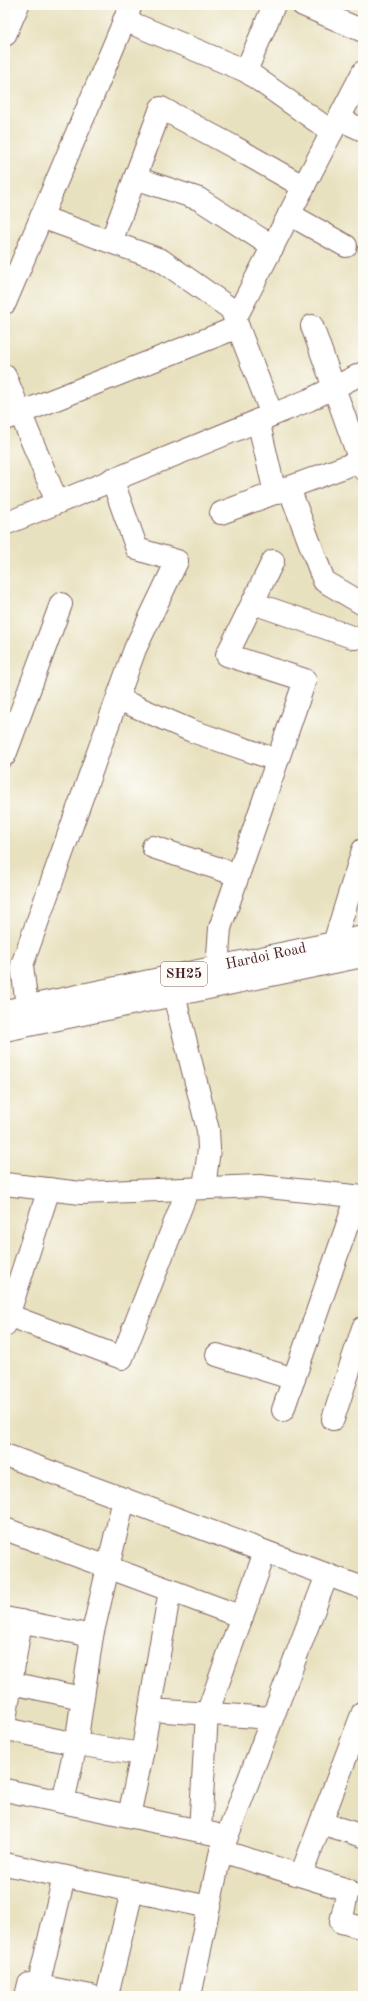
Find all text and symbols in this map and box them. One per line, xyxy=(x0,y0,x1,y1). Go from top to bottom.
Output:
street label: Hardoi Road xyxy=(224,941,308,973)
road number: SH25 xyxy=(161,962,207,986)

